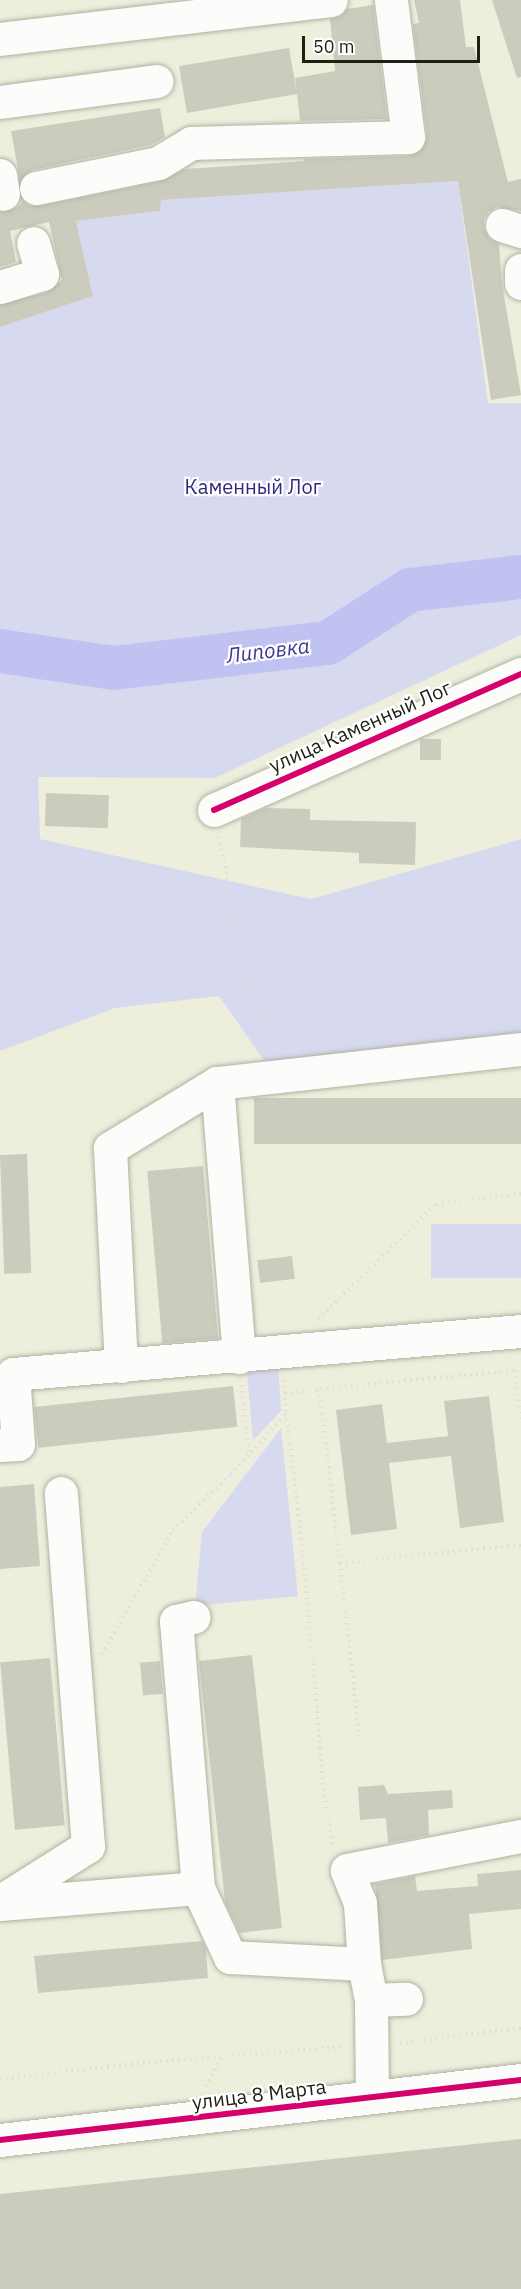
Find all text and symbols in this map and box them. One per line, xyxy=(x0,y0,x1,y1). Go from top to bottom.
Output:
scale bar xyxy=(305,24,484,62)
text: 50 m xyxy=(313,35,355,58)
park label: Каменный Лог xyxy=(185,474,321,498)
water label: Липовка xyxy=(225,632,311,668)
street label: улица Каменный Лог xyxy=(265,675,455,777)
street label: улица 8 Марта xyxy=(191,2074,327,2114)

